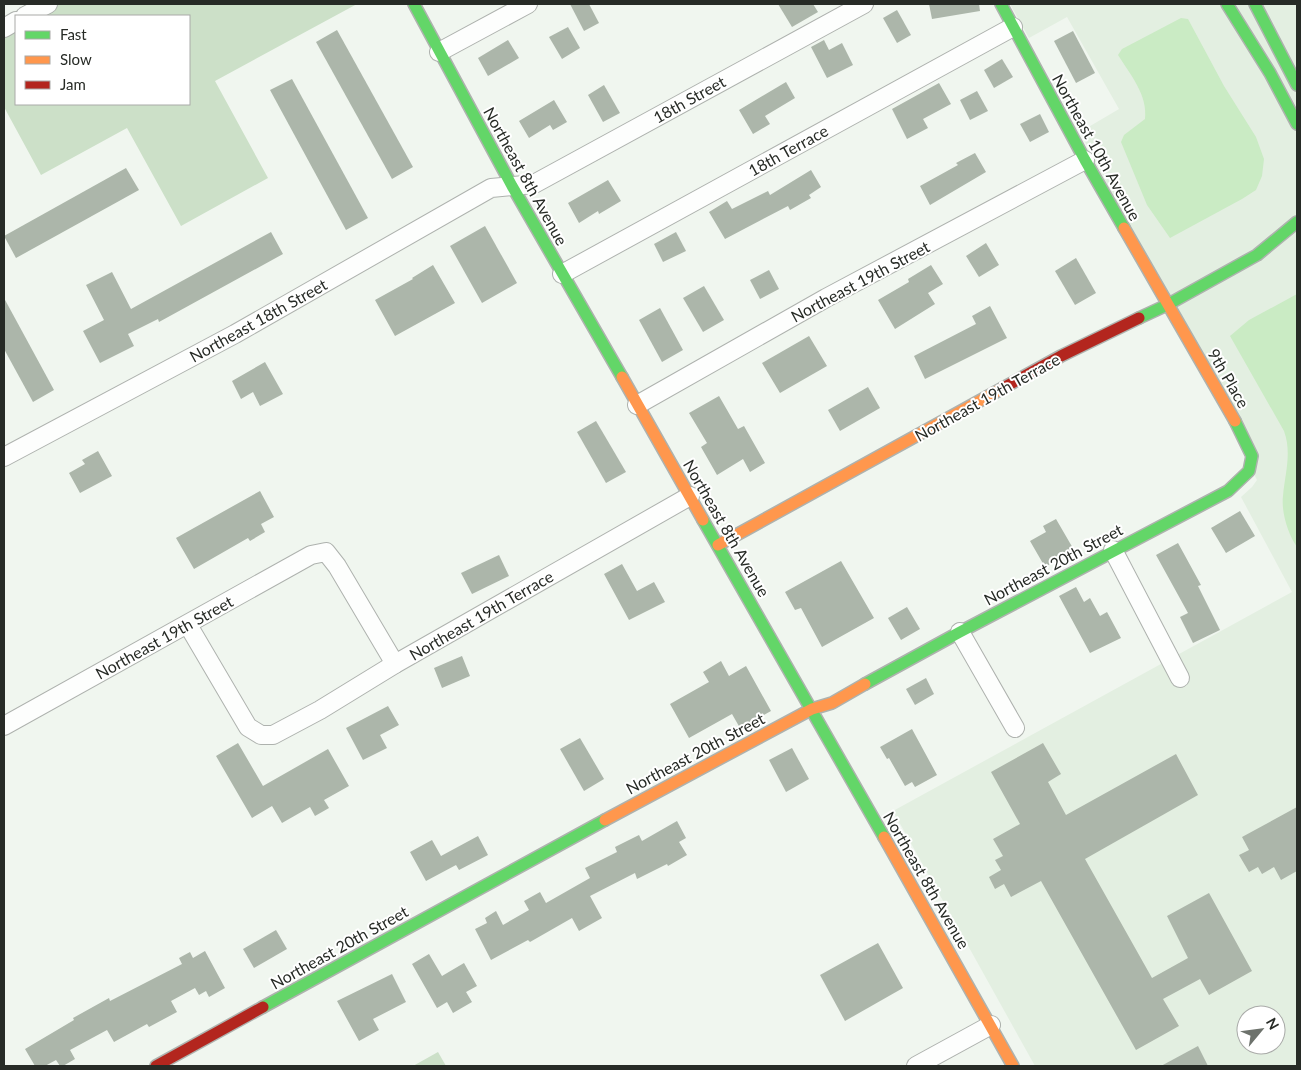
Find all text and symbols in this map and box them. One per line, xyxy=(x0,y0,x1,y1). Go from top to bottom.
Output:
legend xyxy=(15,15,190,105)
text: Fast xyxy=(60,25,87,43)
text: Slow xyxy=(60,50,92,68)
street label: Northeast 10th Avenue xyxy=(1049,70,1145,224)
street label: 18th Street xyxy=(650,71,729,127)
text: Jam xyxy=(60,75,86,93)
street label: Northeast 8th Avenue xyxy=(480,104,572,248)
street label: 18th Terrace xyxy=(745,120,831,180)
street label: Northeast 19th Street xyxy=(787,236,933,326)
street label: Northeast 18th Street xyxy=(186,274,330,366)
street label: 9th Place xyxy=(1204,345,1254,411)
street label: Northeast 19th Terrace xyxy=(911,349,1063,445)
street label: Northeast 8th Avenue xyxy=(680,456,774,600)
street label: Northeast 20th Street xyxy=(980,519,1126,609)
street label: Northeast 19th Terrace xyxy=(406,566,556,664)
street label: Northeast 19th Street xyxy=(92,591,236,683)
street label: Northeast 20th Street xyxy=(622,708,768,798)
street label: Northeast 8th Avenue xyxy=(880,808,974,952)
street label: Northeast 20th Street xyxy=(267,901,411,993)
north arrow xyxy=(1236,1005,1286,1055)
text: N xyxy=(1263,1015,1283,1032)

